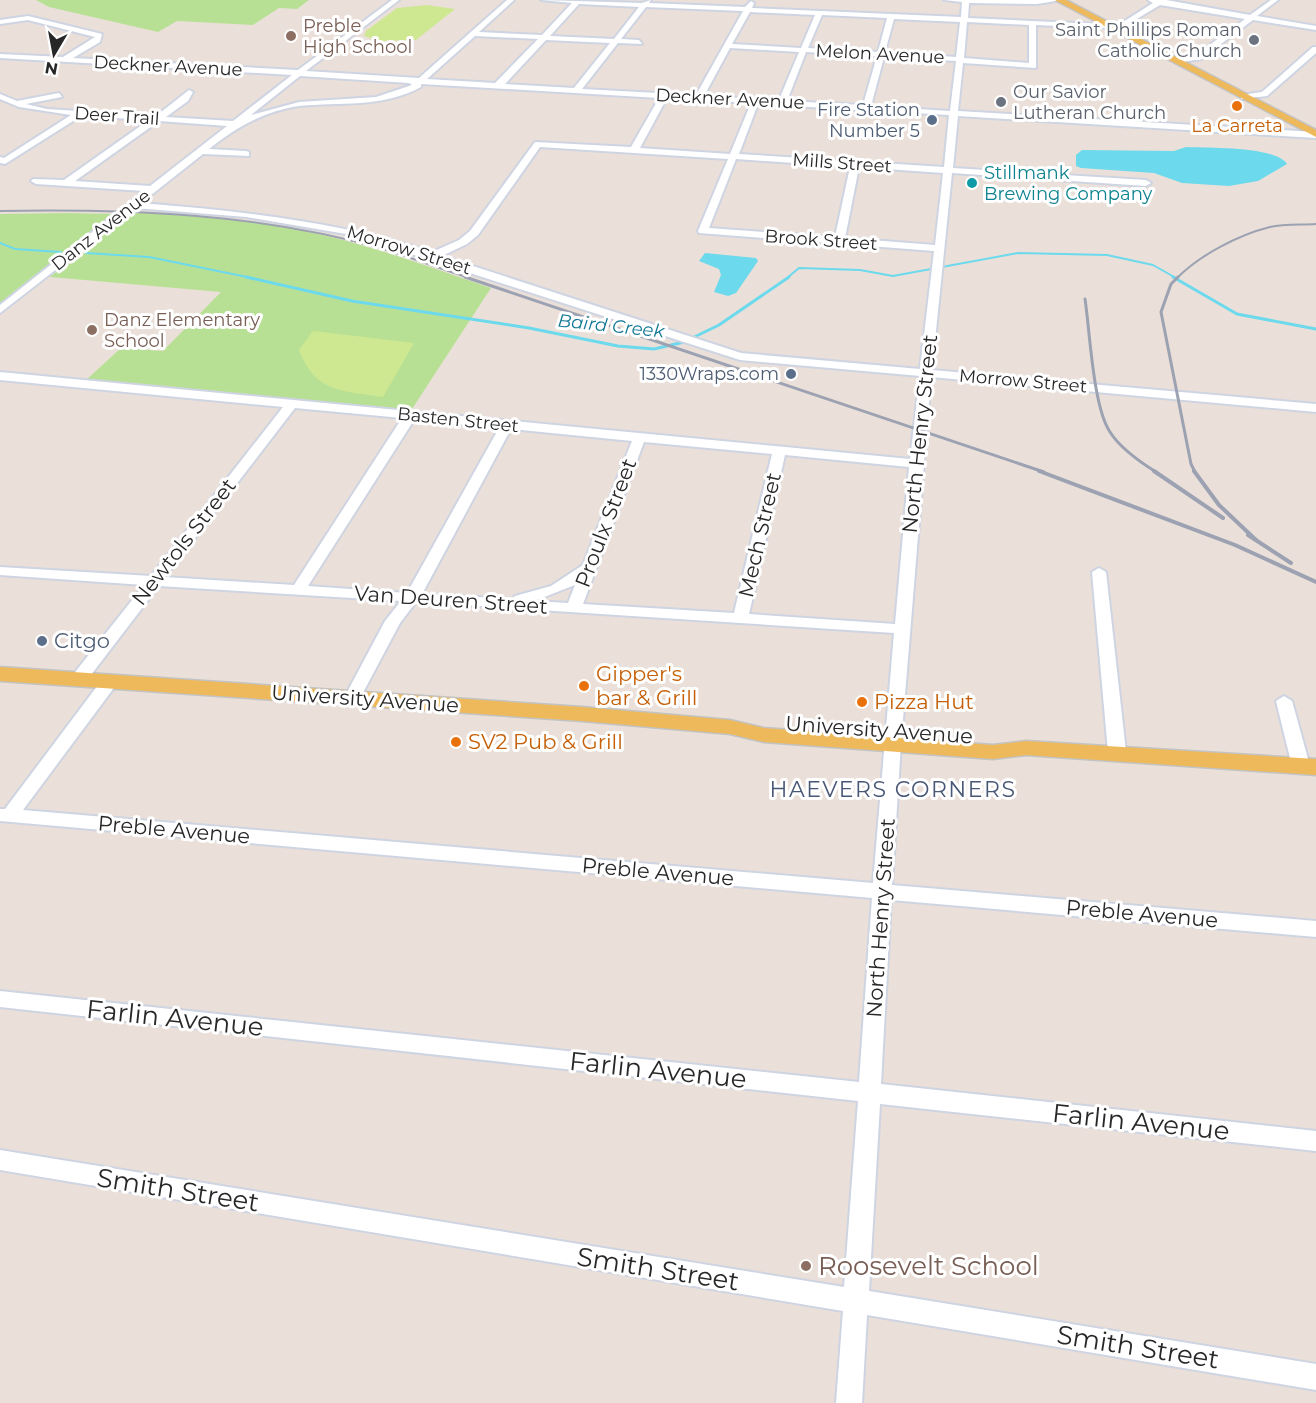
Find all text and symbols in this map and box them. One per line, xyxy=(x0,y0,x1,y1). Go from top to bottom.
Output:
place label: Preble High School xyxy=(303,15,412,58)
place label: Saint Phillips Roman Catholic Church xyxy=(1055,19,1242,62)
north arrow xyxy=(24,24,84,84)
marker: Preble High School xyxy=(284,29,298,43)
marker: Saint Phillips Roman Catholic Church xyxy=(1247,33,1261,47)
street label: Melon Avenue xyxy=(815,40,945,68)
street label: Deckner Avenue xyxy=(93,51,243,81)
text: N xyxy=(43,58,60,79)
place label: Our Savior Lutheran Church xyxy=(1013,81,1166,124)
street label: Deckner Avenue xyxy=(655,84,805,114)
marker: Our Savior Lutheran Church xyxy=(994,95,1008,109)
place label: Fire Station Number 5 xyxy=(817,99,920,142)
marker: La Carreta xyxy=(1230,99,1244,113)
street label: Deer Trail xyxy=(74,102,160,130)
marker: Fire Station Number 5 xyxy=(925,113,939,127)
place label: La Carreta xyxy=(1191,115,1283,137)
street label: Mills Street xyxy=(792,149,892,177)
place label: Stillmank Brewing Company xyxy=(984,162,1152,205)
marker: Stillmank Brewing Company xyxy=(965,176,979,190)
street label: Danz Avenue xyxy=(47,184,155,275)
street label: Morrow Street xyxy=(344,221,474,279)
street label: Brook Street xyxy=(764,225,878,255)
place label: Danz Elementary School xyxy=(104,309,260,352)
water label: Baird Creek xyxy=(557,309,667,343)
marker: Danz Elementary School xyxy=(85,323,99,337)
street label: North Henry Street xyxy=(897,333,942,535)
place label: 1330Wraps.com xyxy=(639,363,779,385)
street label: Morrow Street xyxy=(958,364,1088,398)
marker: 1330Wraps.com xyxy=(784,367,798,381)
street label: Basten Street xyxy=(396,403,520,437)
street label: Proulx Street xyxy=(570,455,642,591)
street label: Mech Street xyxy=(733,470,786,600)
street label: Newtols Street xyxy=(126,473,241,610)
street label: Van Deuren Street xyxy=(354,580,549,619)
place label: Citgo xyxy=(54,628,110,653)
marker: Citgo xyxy=(35,634,49,648)
place label: Gipper's bar & Grill xyxy=(596,661,697,710)
street label: University Avenue xyxy=(270,679,460,718)
marker: Gipper's bar & Grill xyxy=(577,679,591,693)
place label: Pizza Hut xyxy=(874,689,974,714)
marker: Pizza Hut xyxy=(855,695,869,709)
street label: University Avenue xyxy=(784,710,974,749)
place label: SV2 Pub & Grill xyxy=(468,729,623,754)
marker: SV2 Pub & Grill xyxy=(449,735,463,749)
district label: HAEVERS CORNERS xyxy=(770,776,1016,803)
street label: Preble Avenue xyxy=(97,810,251,849)
street label: North Henry Street xyxy=(861,817,900,1018)
street label: Preble Avenue xyxy=(581,852,735,891)
street label: Preble Avenue xyxy=(1065,894,1219,933)
street label: Farlin Avenue xyxy=(85,993,265,1043)
street label: Farlin Avenue xyxy=(568,1045,748,1095)
street label: Farlin Avenue xyxy=(1051,1097,1231,1147)
street label: Smith Street xyxy=(95,1161,261,1219)
street label: Smith Street xyxy=(575,1240,741,1298)
place label: Roosevelt School xyxy=(818,1250,1039,1282)
marker: Roosevelt School xyxy=(799,1259,813,1273)
street label: Smith Street xyxy=(1055,1318,1221,1376)

